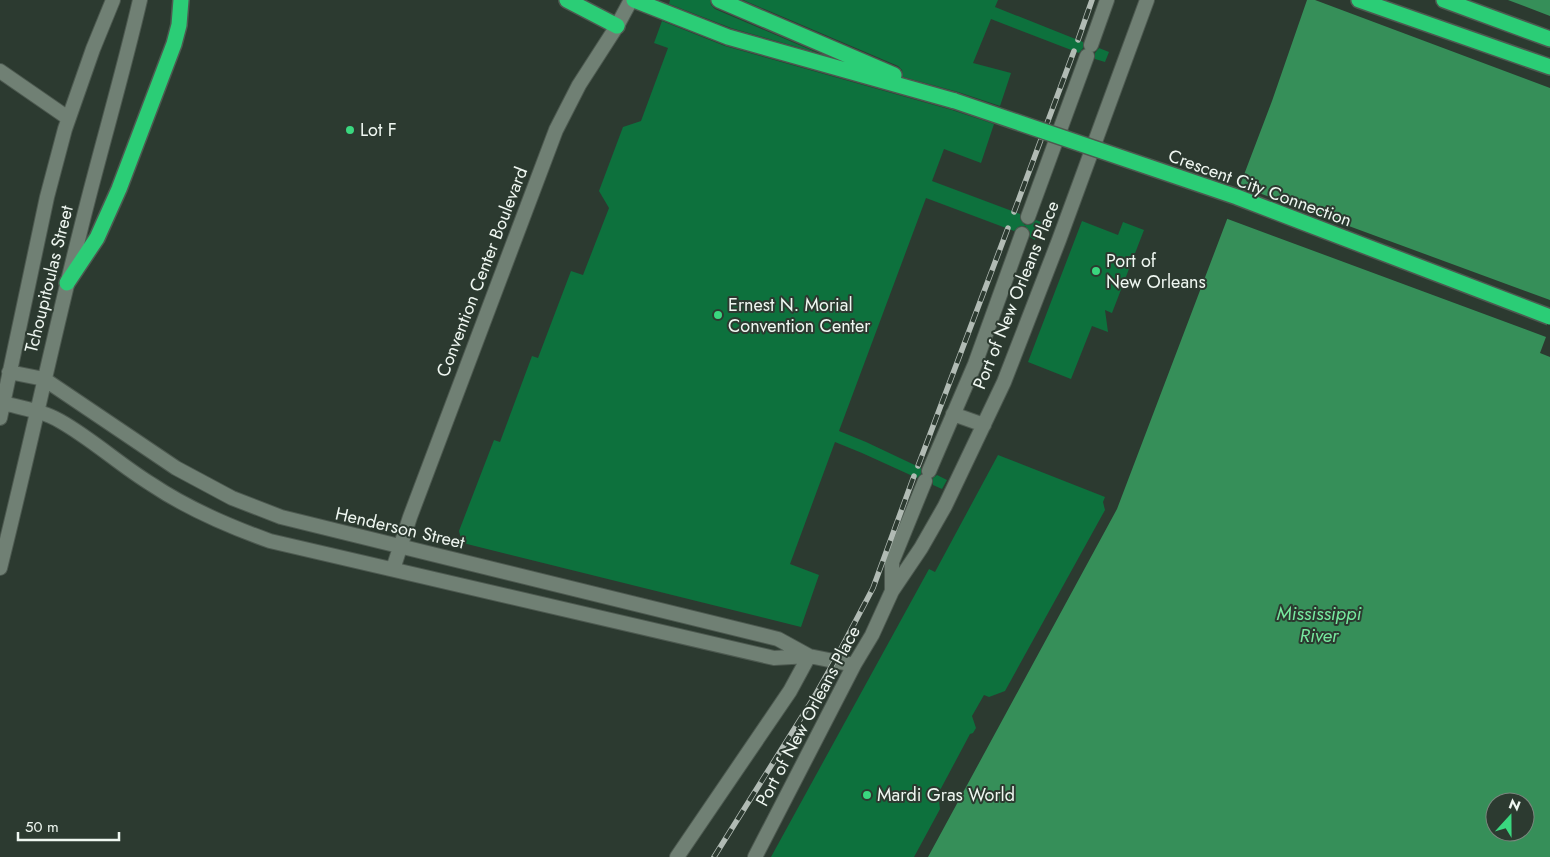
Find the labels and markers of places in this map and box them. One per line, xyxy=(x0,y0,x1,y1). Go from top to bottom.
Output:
place label: Lot F xyxy=(360,117,397,143)
marker: Lot F xyxy=(344,124,356,136)
place label: Port of New Orleans xyxy=(1106,248,1206,295)
marker: Port of New Orleans xyxy=(1090,265,1102,277)
place label: Ernest N. Morial Convention Center xyxy=(728,292,871,339)
marker: Ernest N. Morial Convention Center xyxy=(712,309,724,321)
place label: Mardi Gras World xyxy=(877,782,1015,808)
marker: Mardi Gras World xyxy=(861,789,873,801)

